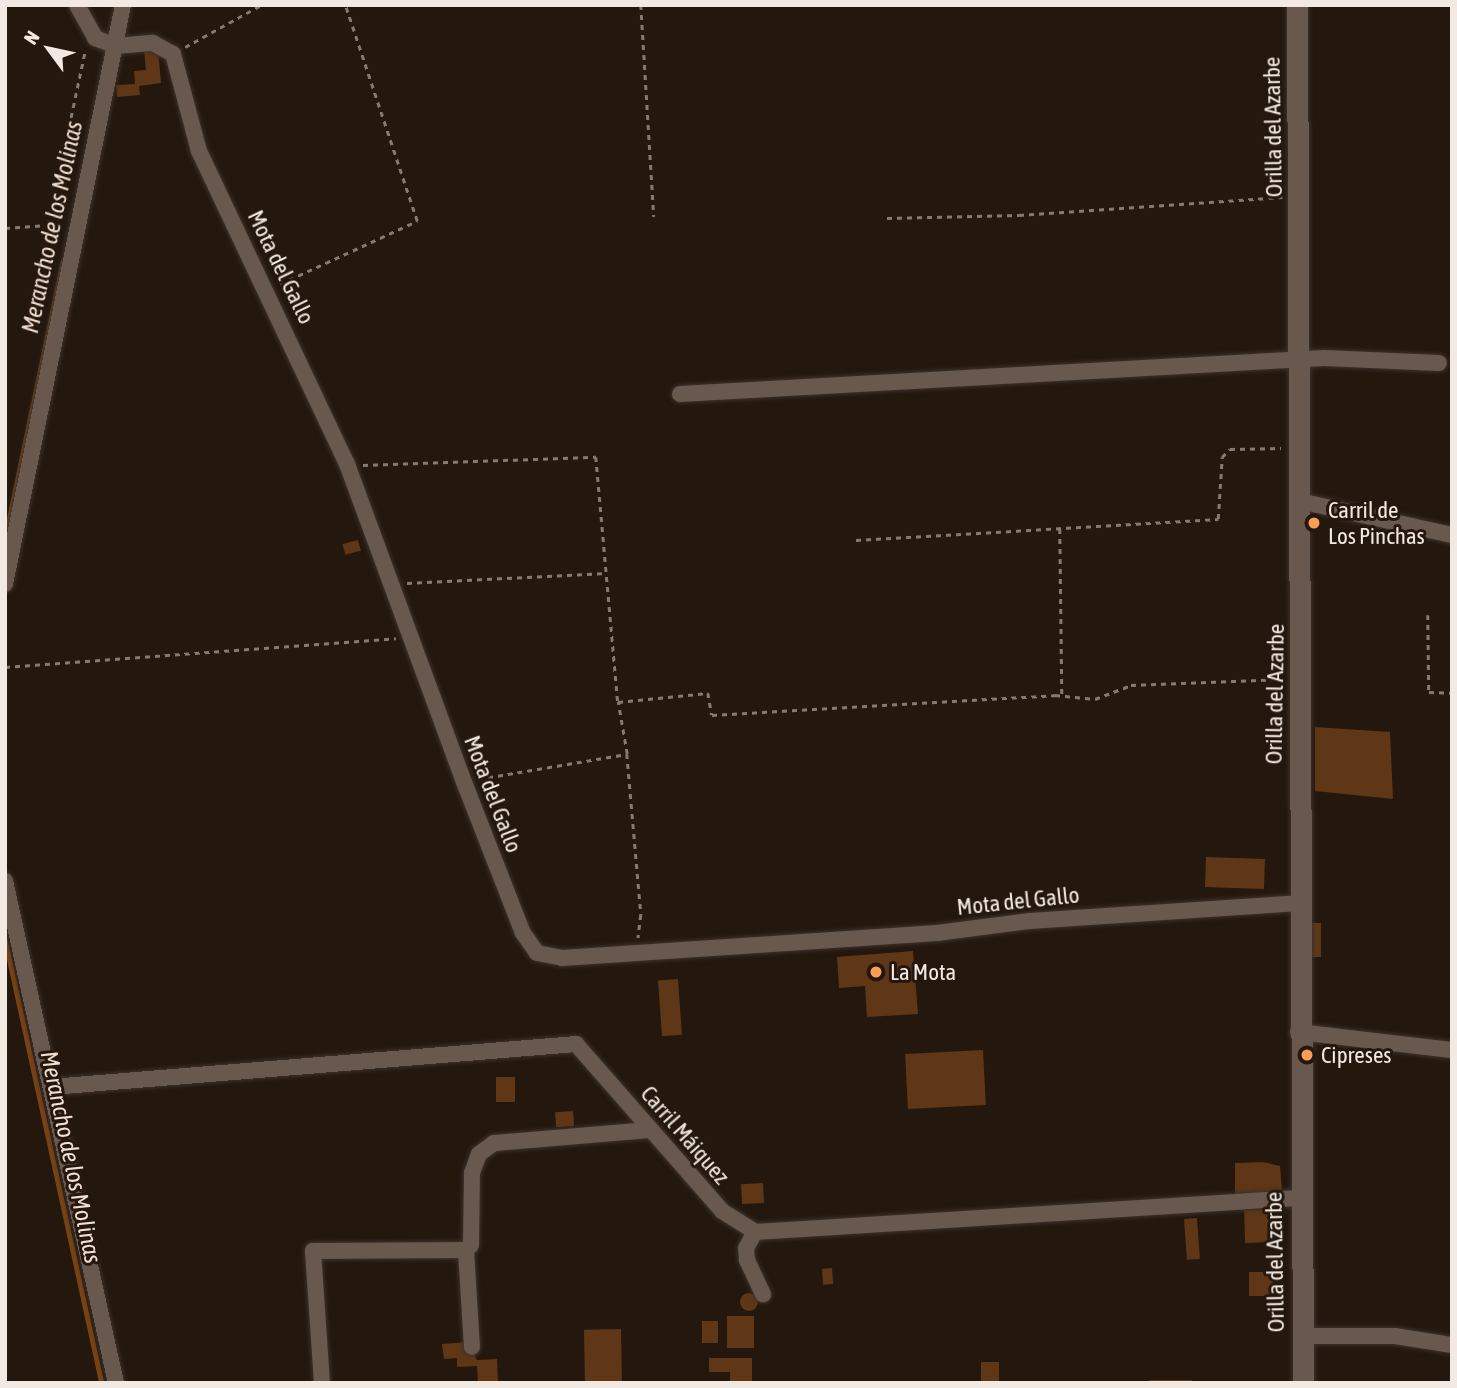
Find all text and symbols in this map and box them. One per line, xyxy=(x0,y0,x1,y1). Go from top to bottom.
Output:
north arrow xyxy=(14,14,84,84)
text: N xyxy=(19,27,44,48)
street label: Orilla del Azarbe xyxy=(1258,57,1288,197)
water label: Merancho de los Molinas xyxy=(15,118,89,336)
street label: Mota del Gallo xyxy=(242,206,320,328)
place label: Carril de Los Pinchas xyxy=(1328,496,1425,550)
marker: Carril de Los Pinchas xyxy=(1306,515,1322,531)
street label: Orilla del Azarbe xyxy=(1260,624,1290,764)
street label: Mota del Gallo xyxy=(458,732,528,856)
street label: Mota del Gallo xyxy=(955,881,1081,921)
place label: La Mota xyxy=(890,958,956,986)
marker: La Mota xyxy=(868,964,884,980)
place label: Cipreses xyxy=(1321,1041,1391,1069)
marker: Cipreses xyxy=(1299,1047,1315,1063)
water label: Merancho de los Molinas xyxy=(34,1048,108,1266)
street label: Carril Máiquez xyxy=(635,1080,735,1190)
street label: Orilla del Azarbe xyxy=(1260,1192,1290,1332)

